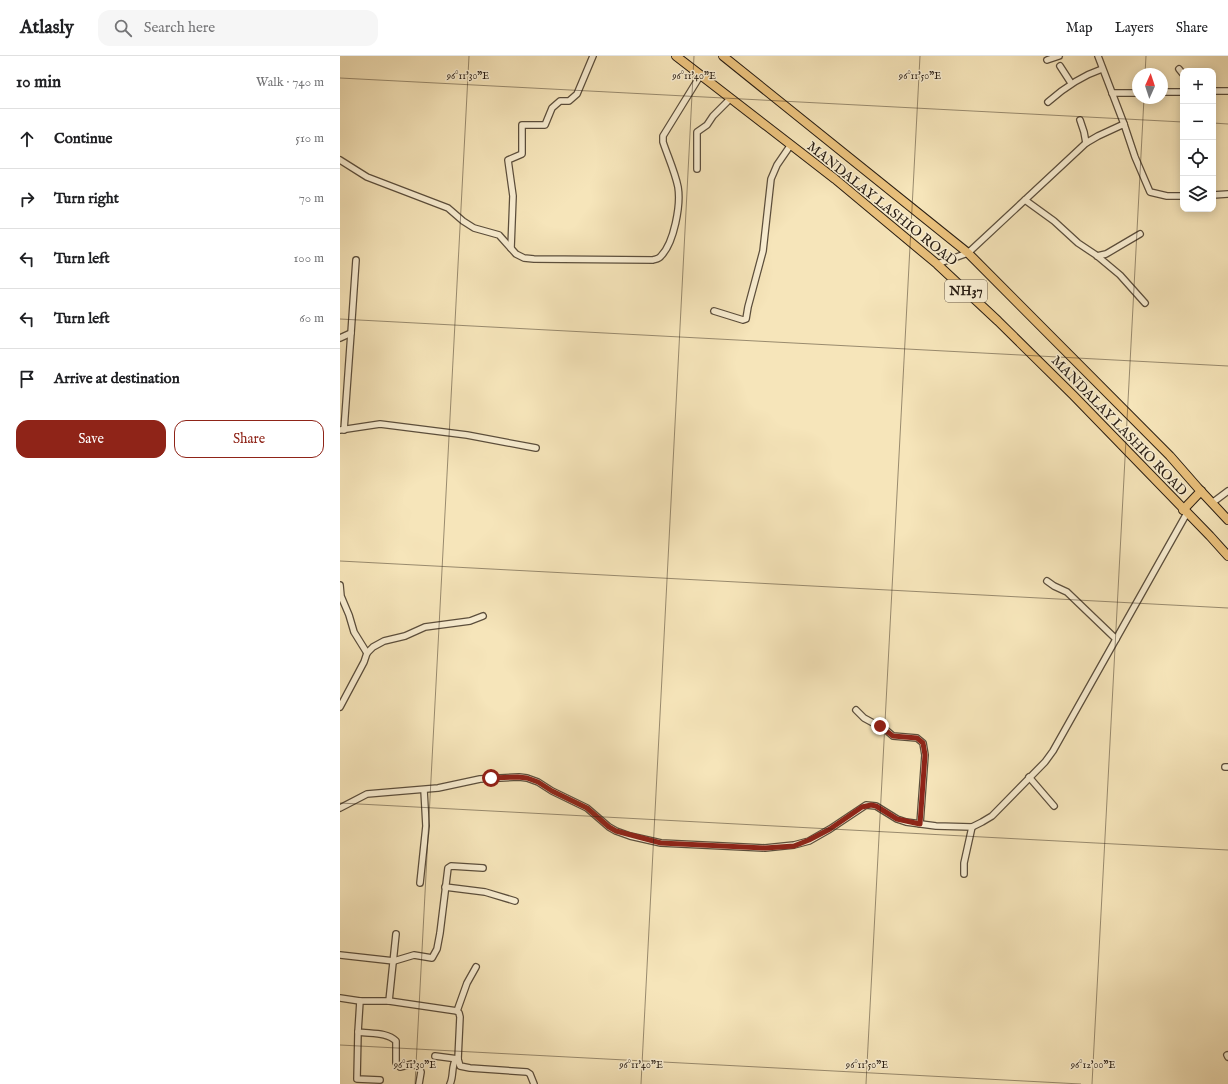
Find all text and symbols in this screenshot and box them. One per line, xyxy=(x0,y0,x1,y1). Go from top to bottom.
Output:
search box xyxy=(98,10,378,46)
text: Atlasly xyxy=(20,16,74,40)
icon: search xyxy=(112,17,134,39)
text: Search here xyxy=(144,18,215,37)
text: Map xyxy=(1066,19,1093,37)
text: Layers xyxy=(1115,19,1154,37)
text: Share xyxy=(1176,19,1208,37)
north arrow xyxy=(1132,68,1168,104)
map controls xyxy=(1180,68,1216,212)
button: + xyxy=(1180,68,1216,104)
text: 96°11'30"E xyxy=(446,70,489,83)
text: 96°11'40"E xyxy=(671,70,716,83)
text: 96°11'50"E xyxy=(898,70,941,83)
text: 10 min xyxy=(16,72,61,93)
text: Walk · 740 m xyxy=(256,74,324,91)
button: − xyxy=(1180,104,1216,140)
icon: ahead xyxy=(16,128,38,150)
text: Continue xyxy=(54,129,112,148)
text: 510 m xyxy=(295,130,324,147)
street label: MANDALAY LASHIO ROAD xyxy=(803,138,961,270)
button: locate xyxy=(1180,140,1216,176)
button: layers xyxy=(1180,176,1216,212)
icon: right xyxy=(16,188,38,210)
text: Turn right xyxy=(54,189,119,208)
text: 70 m xyxy=(299,190,324,207)
icon: left xyxy=(16,248,38,270)
text: Turn left xyxy=(54,249,110,268)
text: 100 m xyxy=(294,250,324,267)
road number: NH37 xyxy=(945,280,987,302)
icon: left xyxy=(16,308,38,330)
text: Turn left xyxy=(54,309,110,328)
text: 60 m xyxy=(299,310,324,327)
street label: MANDALAY LASHIO ROAD xyxy=(1047,352,1191,500)
icon: arrive xyxy=(16,368,38,390)
text: Arrive at destination xyxy=(54,369,180,388)
button: Save xyxy=(16,420,166,458)
button: Share xyxy=(174,420,324,458)
route end xyxy=(871,717,889,735)
route start xyxy=(482,769,500,787)
text: 96°11'30"E xyxy=(393,1059,436,1072)
text: 96°11'40"E xyxy=(618,1059,663,1072)
text: 96°11'50"E xyxy=(845,1059,888,1072)
text: 96°12'00"E xyxy=(1070,1059,1115,1072)

